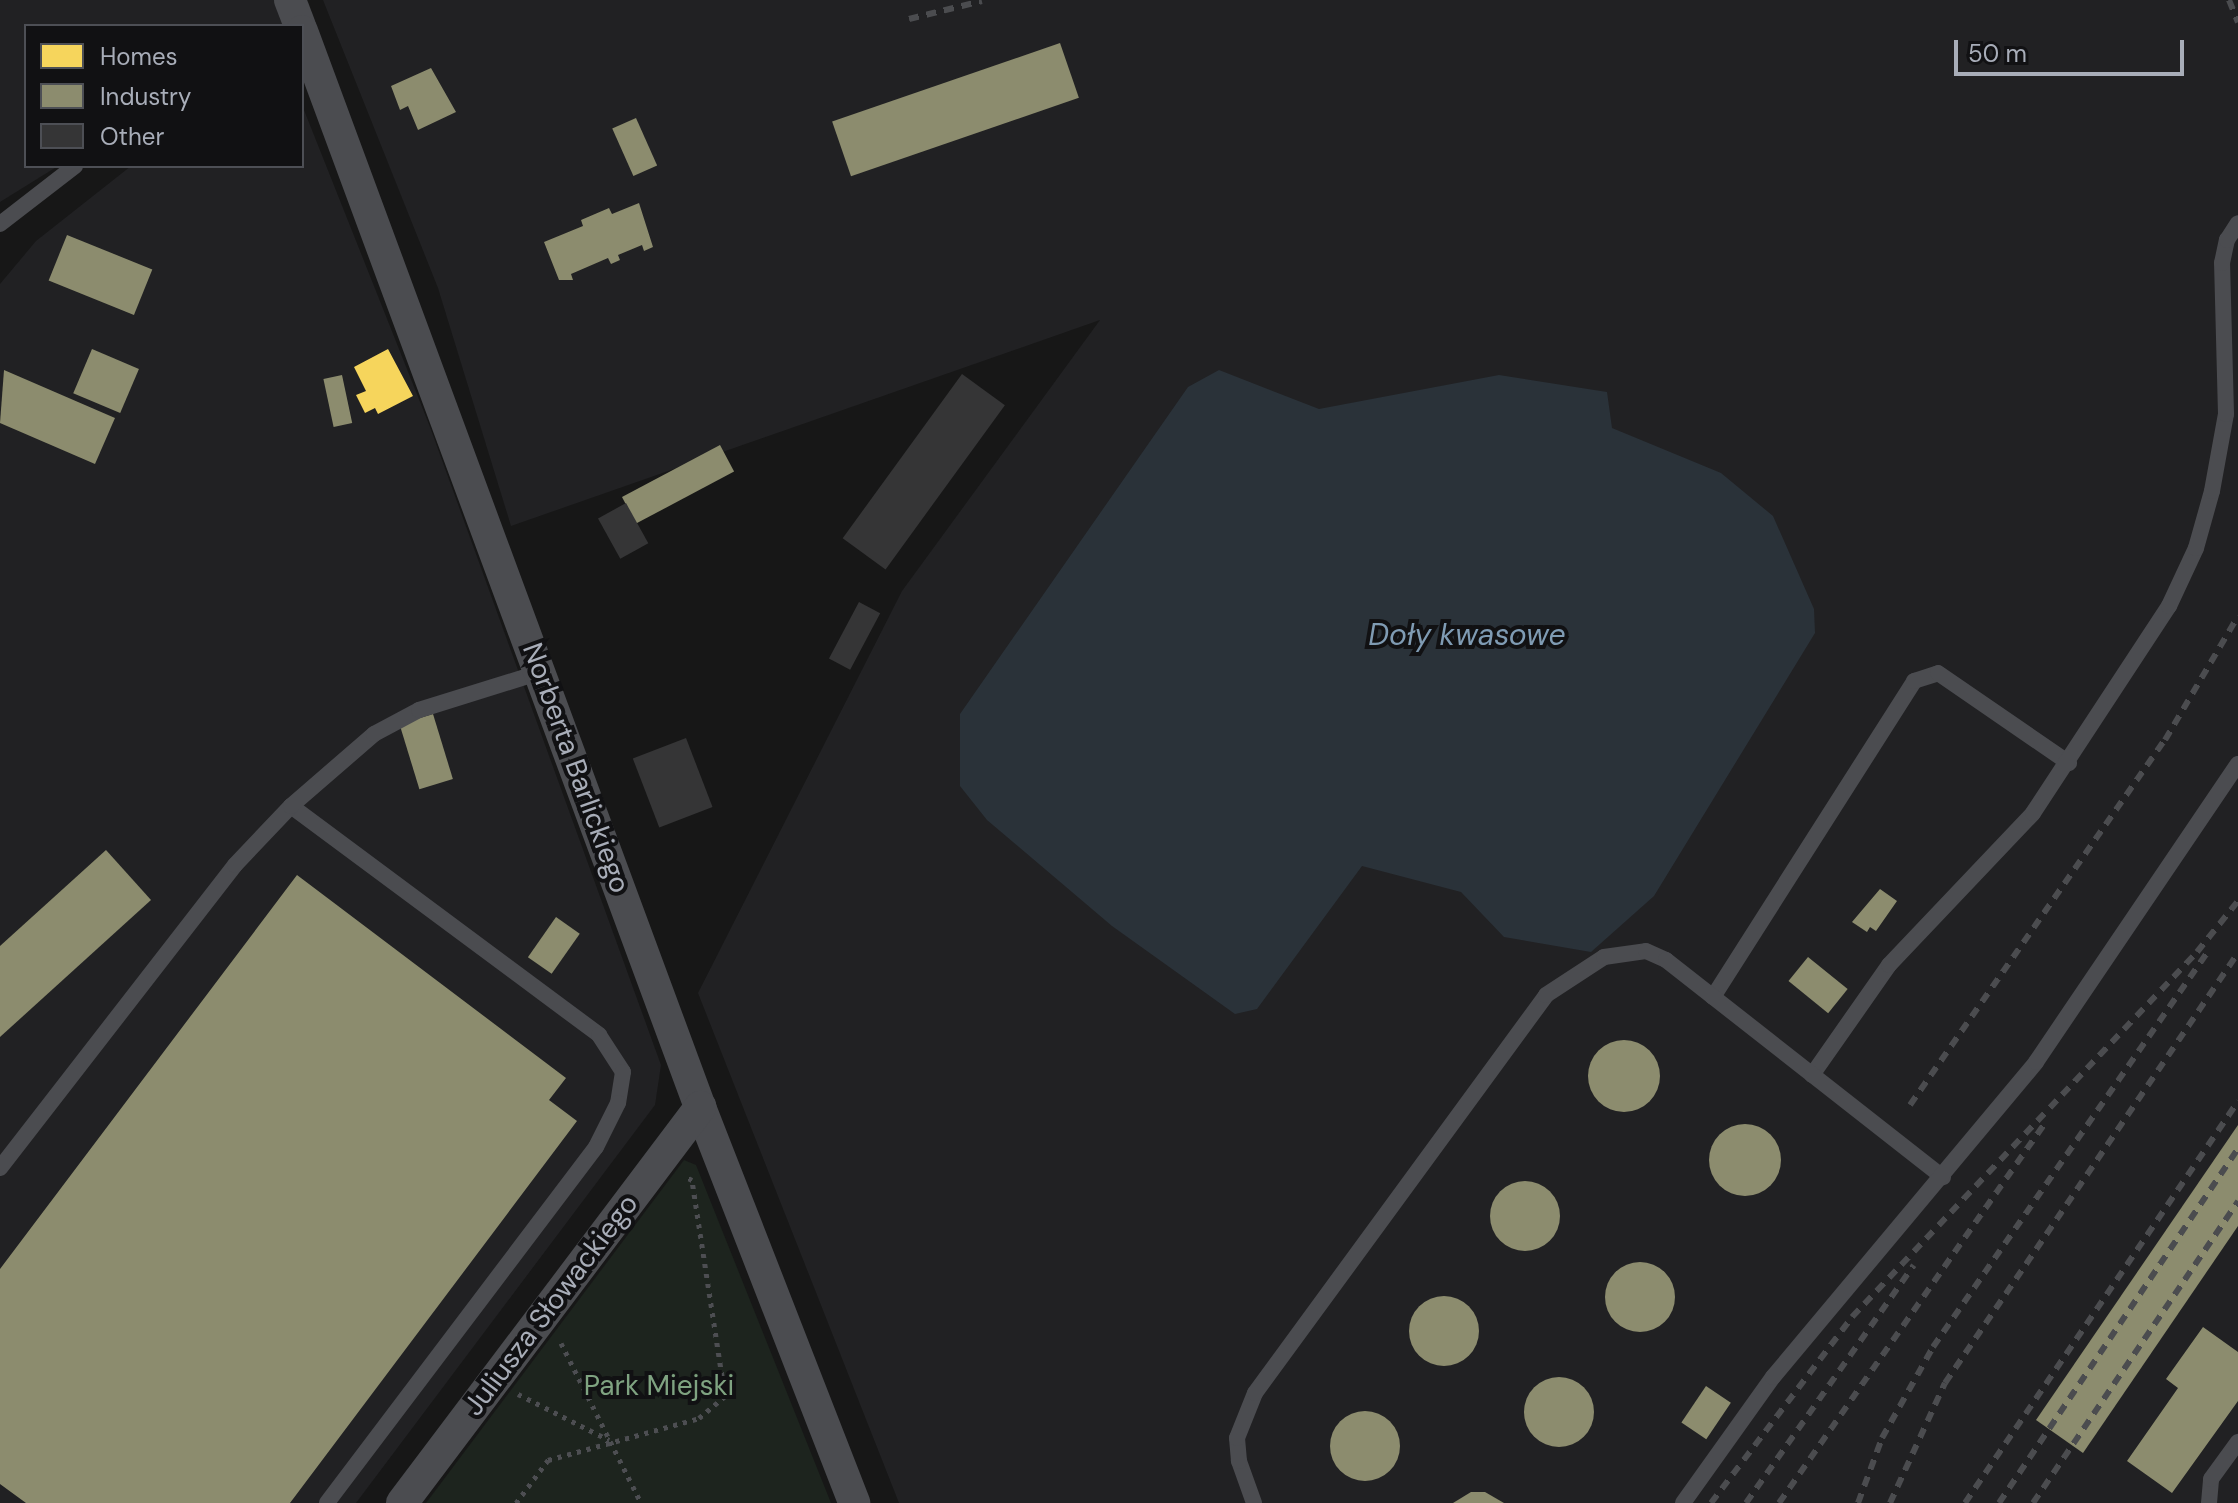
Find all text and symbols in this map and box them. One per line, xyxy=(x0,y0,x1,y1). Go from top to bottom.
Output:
legend xyxy=(24,24,304,168)
scale bar xyxy=(1958,24,2188,74)
text: 50 m xyxy=(1968,38,2027,69)
text: Homes xyxy=(100,41,178,72)
text: Industry xyxy=(100,81,191,112)
text: Other xyxy=(100,121,164,152)
water label: Doły kwasowe xyxy=(1368,617,1566,653)
street label: Norberta Barlickiego xyxy=(515,638,637,898)
street label: Juliusza Słowackiego xyxy=(457,1188,645,1422)
park label: Park Miejski xyxy=(584,1369,734,1403)

